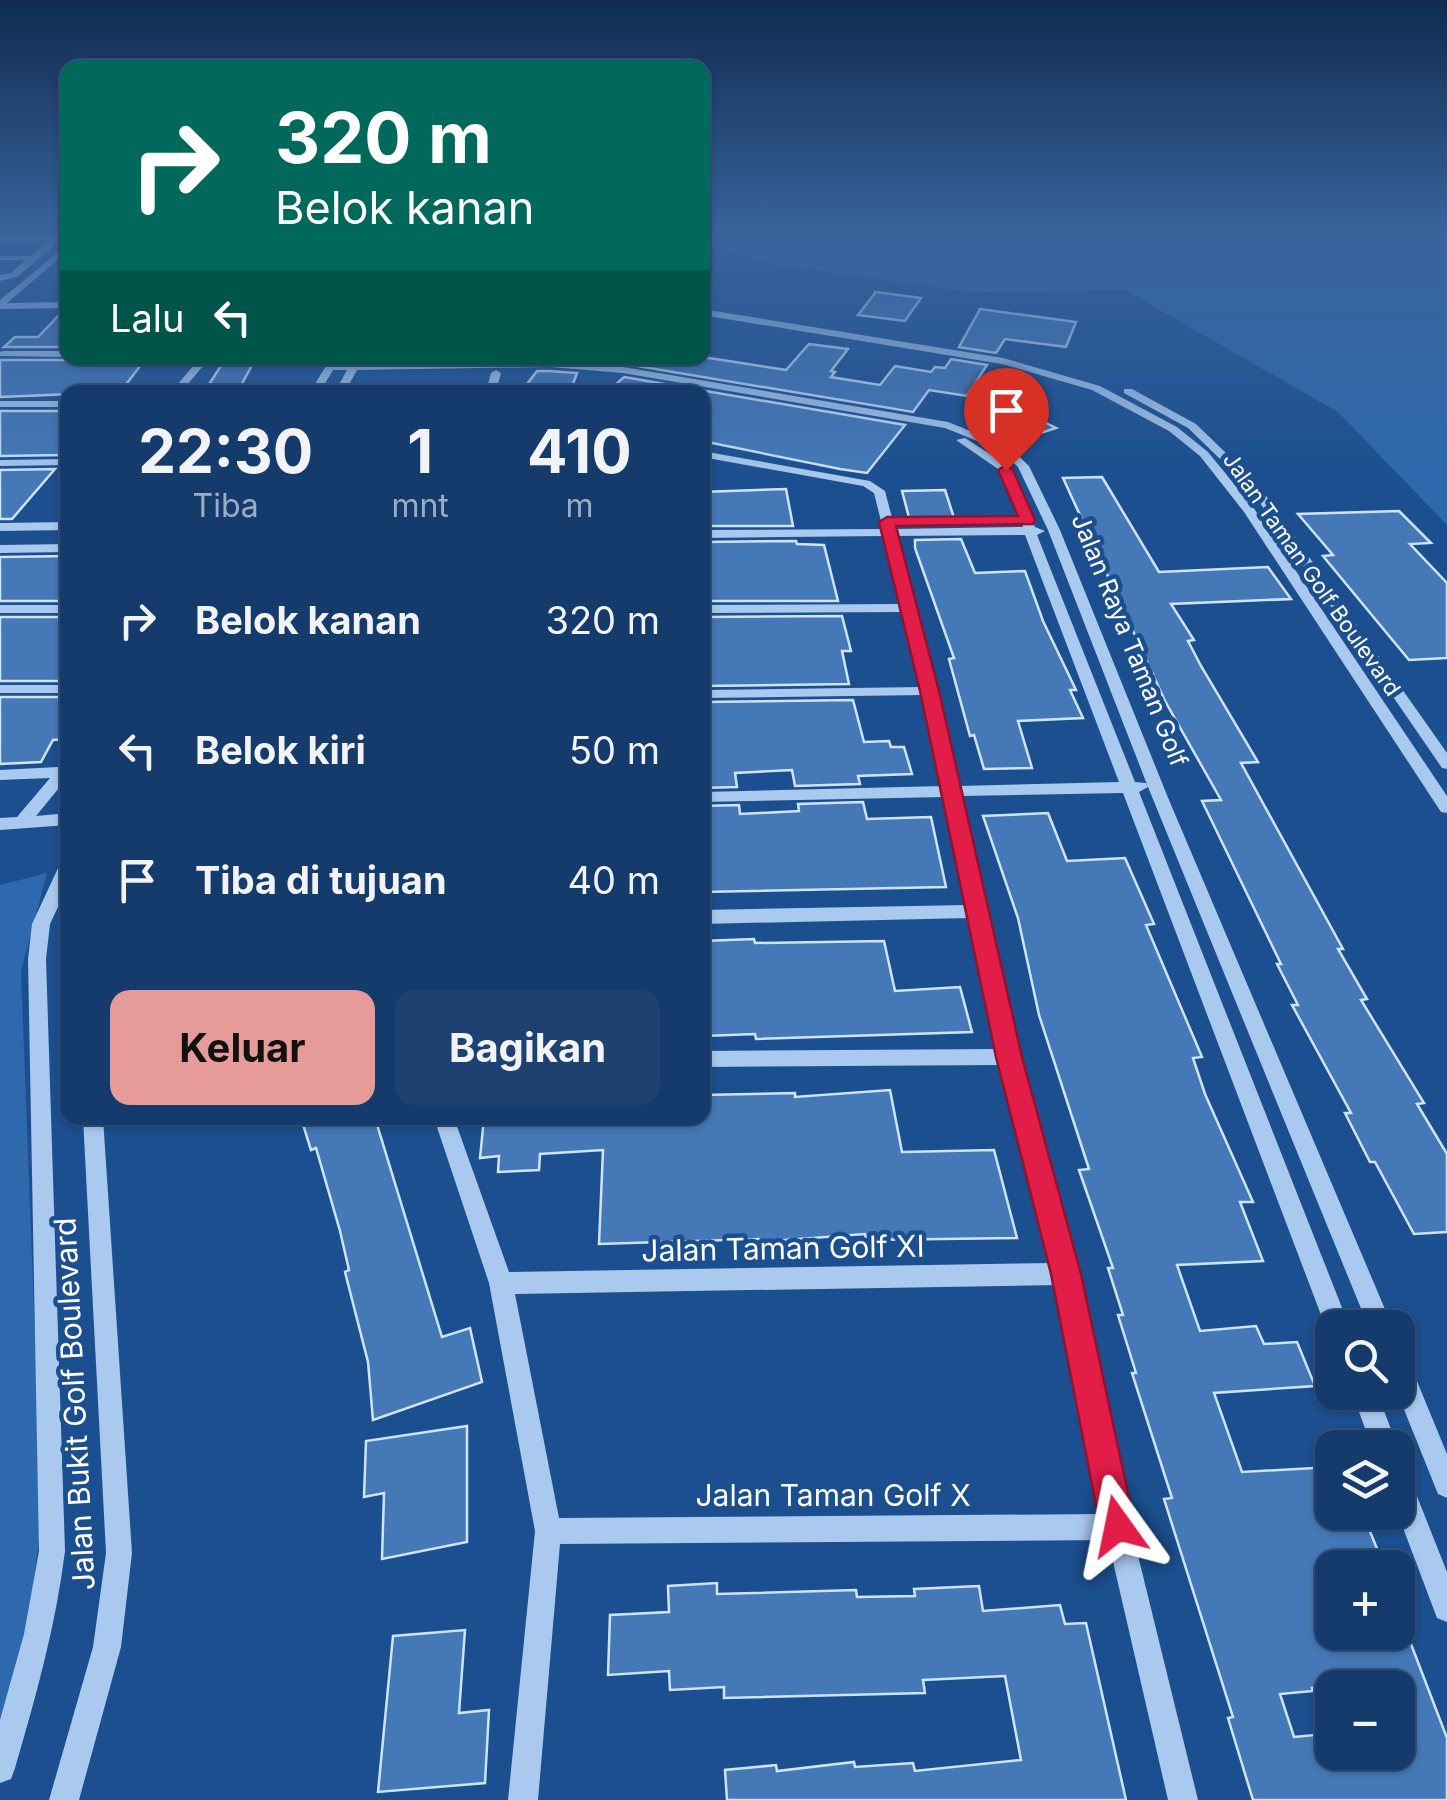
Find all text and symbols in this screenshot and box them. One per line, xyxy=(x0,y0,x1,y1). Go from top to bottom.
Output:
text: 320 m xyxy=(275,95,492,180)
icon: right xyxy=(110,100,240,230)
text: Belok kanan xyxy=(275,180,534,235)
icon: left xyxy=(205,290,260,345)
text: Lalu xyxy=(110,295,185,341)
pin xyxy=(964,368,1049,471)
icon: arrive xyxy=(979,383,1034,438)
text: 22:30 xyxy=(138,415,313,487)
text: 1 xyxy=(407,415,433,487)
text: 410 xyxy=(527,415,632,487)
street label: Jalan Taman Golf Boulevard xyxy=(1218,447,1406,701)
text: Tiba xyxy=(193,486,259,525)
text: mnt xyxy=(391,486,449,525)
text: m xyxy=(565,486,593,525)
street label: Jalan Raya Taman Golf xyxy=(1066,509,1194,771)
icon: right xyxy=(110,593,165,648)
text: Belok kanan xyxy=(195,597,421,643)
text: 320 m xyxy=(545,597,660,643)
icon: left xyxy=(110,723,165,778)
text: Belok kiri xyxy=(195,727,366,773)
text: 50 m xyxy=(569,727,660,773)
icon: arrive xyxy=(110,853,165,908)
text: Tiba di tujuan xyxy=(195,857,447,903)
text: 40 m xyxy=(568,857,660,903)
button: Keluar xyxy=(110,990,375,1105)
button: Bagikan xyxy=(395,990,660,1105)
street label: Jalan Bukit Golf Boulevard xyxy=(46,1217,102,1591)
street label: Jalan Taman Golf XI xyxy=(641,1228,925,1268)
map controls xyxy=(1315,1310,1415,1770)
button: search xyxy=(1315,1310,1415,1410)
button: layers xyxy=(1315,1430,1415,1530)
position arrow xyxy=(1066,1474,1170,1578)
street label: Jalan Taman Golf X xyxy=(695,1477,971,1513)
button: + xyxy=(1315,1550,1415,1650)
button: − xyxy=(1315,1670,1415,1770)

